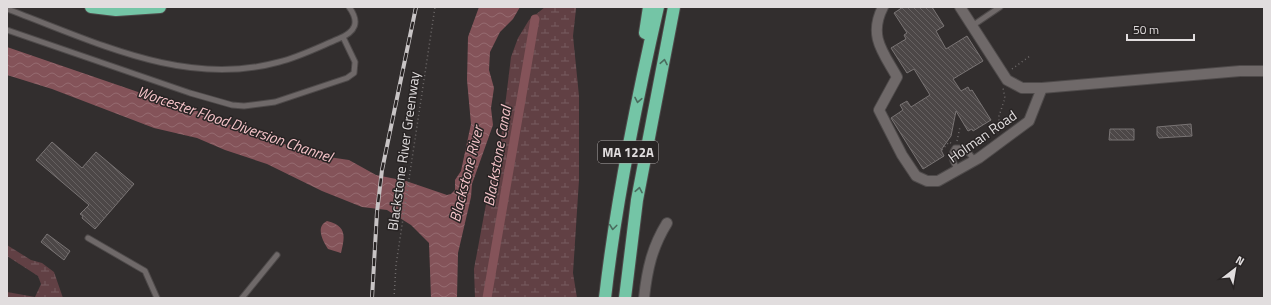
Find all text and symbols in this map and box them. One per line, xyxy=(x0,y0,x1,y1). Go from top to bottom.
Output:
scale bar xyxy=(1127,16,1194,42)
text: 50 m xyxy=(1133,20,1159,39)
one-way arrow xyxy=(659,59,667,65)
street label: Blackstone River Greenway xyxy=(381,70,425,232)
water label: Worcester Flood Diversion Channel xyxy=(134,80,337,169)
one-way arrow xyxy=(634,97,642,103)
water label: Blackstone Canal xyxy=(477,102,517,208)
street label: Holman Road xyxy=(943,105,1021,167)
water label: Blackstone River xyxy=(443,121,490,224)
road number: MA 122A xyxy=(598,141,658,163)
one-way arrow xyxy=(634,187,642,193)
one-way arrow xyxy=(609,224,618,230)
north arrow xyxy=(1215,249,1255,289)
text: N xyxy=(1233,252,1248,269)

